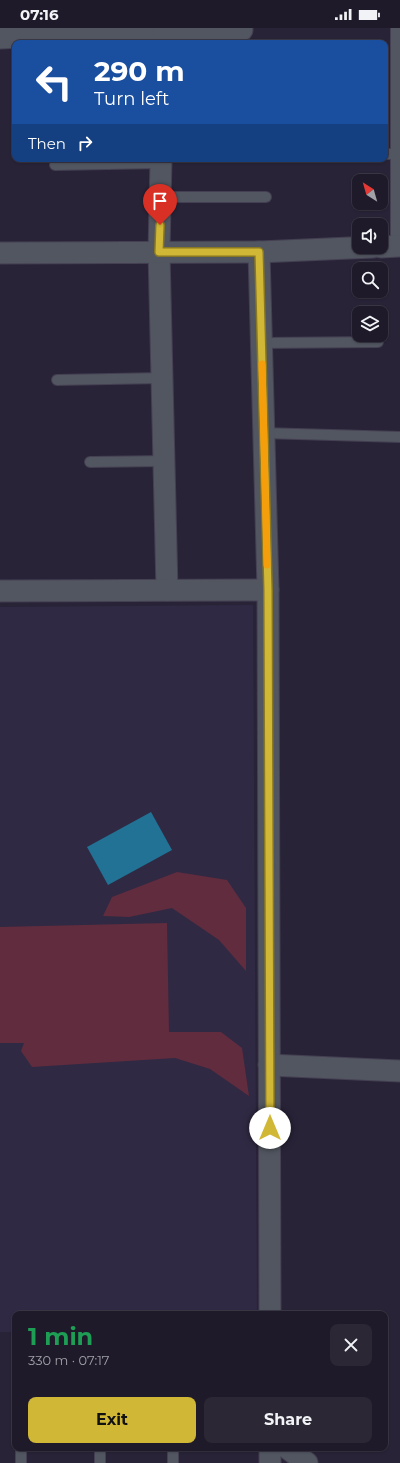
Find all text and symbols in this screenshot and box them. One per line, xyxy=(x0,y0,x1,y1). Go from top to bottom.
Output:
text: 07:16 xyxy=(20,5,59,24)
text: 290 m xyxy=(94,54,185,88)
icon: left xyxy=(28,56,80,108)
text: Turn left xyxy=(94,88,169,110)
icon: right xyxy=(74,132,96,154)
text: Then xyxy=(28,134,66,153)
north arrow xyxy=(352,174,388,210)
map controls xyxy=(352,174,388,342)
pin xyxy=(143,184,177,225)
icon: arrive xyxy=(149,190,171,212)
button: sound xyxy=(352,218,388,254)
button: search xyxy=(352,262,388,298)
button: layers xyxy=(352,306,388,342)
position arrow xyxy=(249,1107,291,1149)
text: 1 min xyxy=(28,1322,93,1351)
button: close xyxy=(330,1324,372,1366)
text: 330 m · 07:17 xyxy=(28,1352,110,1368)
button: Exit xyxy=(28,1397,196,1443)
button: Share xyxy=(204,1397,372,1443)

